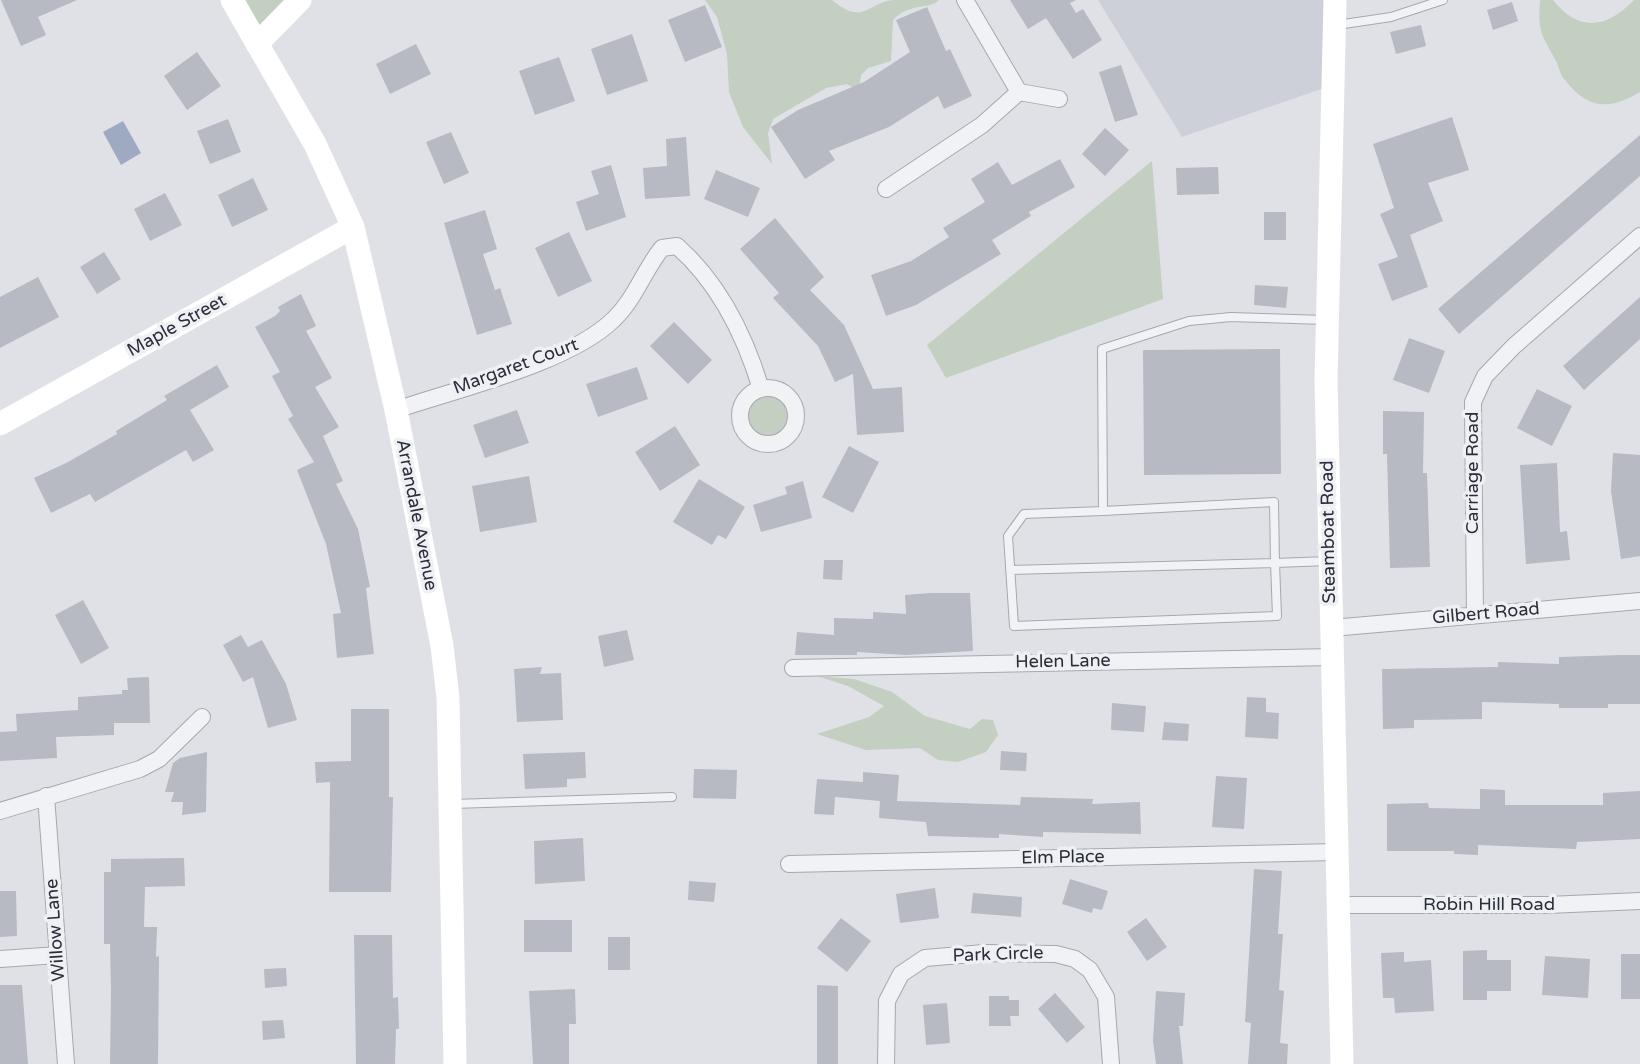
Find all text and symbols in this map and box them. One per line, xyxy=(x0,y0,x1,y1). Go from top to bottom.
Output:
street label: Maple Street xyxy=(124,290,230,362)
street label: Margaret Court xyxy=(450,334,582,400)
street label: Carriage Road xyxy=(1462,412,1484,534)
street label: Arrandale Avenue xyxy=(391,438,441,592)
street label: Steamboat Road xyxy=(1317,460,1341,604)
street label: Gilbert Road xyxy=(1431,599,1541,629)
street label: Helen Lane xyxy=(1015,650,1111,674)
street label: Elm Place xyxy=(1021,846,1105,870)
street label: Willow Lane xyxy=(42,878,70,982)
street label: Robin Hill Road xyxy=(1423,894,1555,916)
street label: Park Circle xyxy=(952,943,1044,967)

